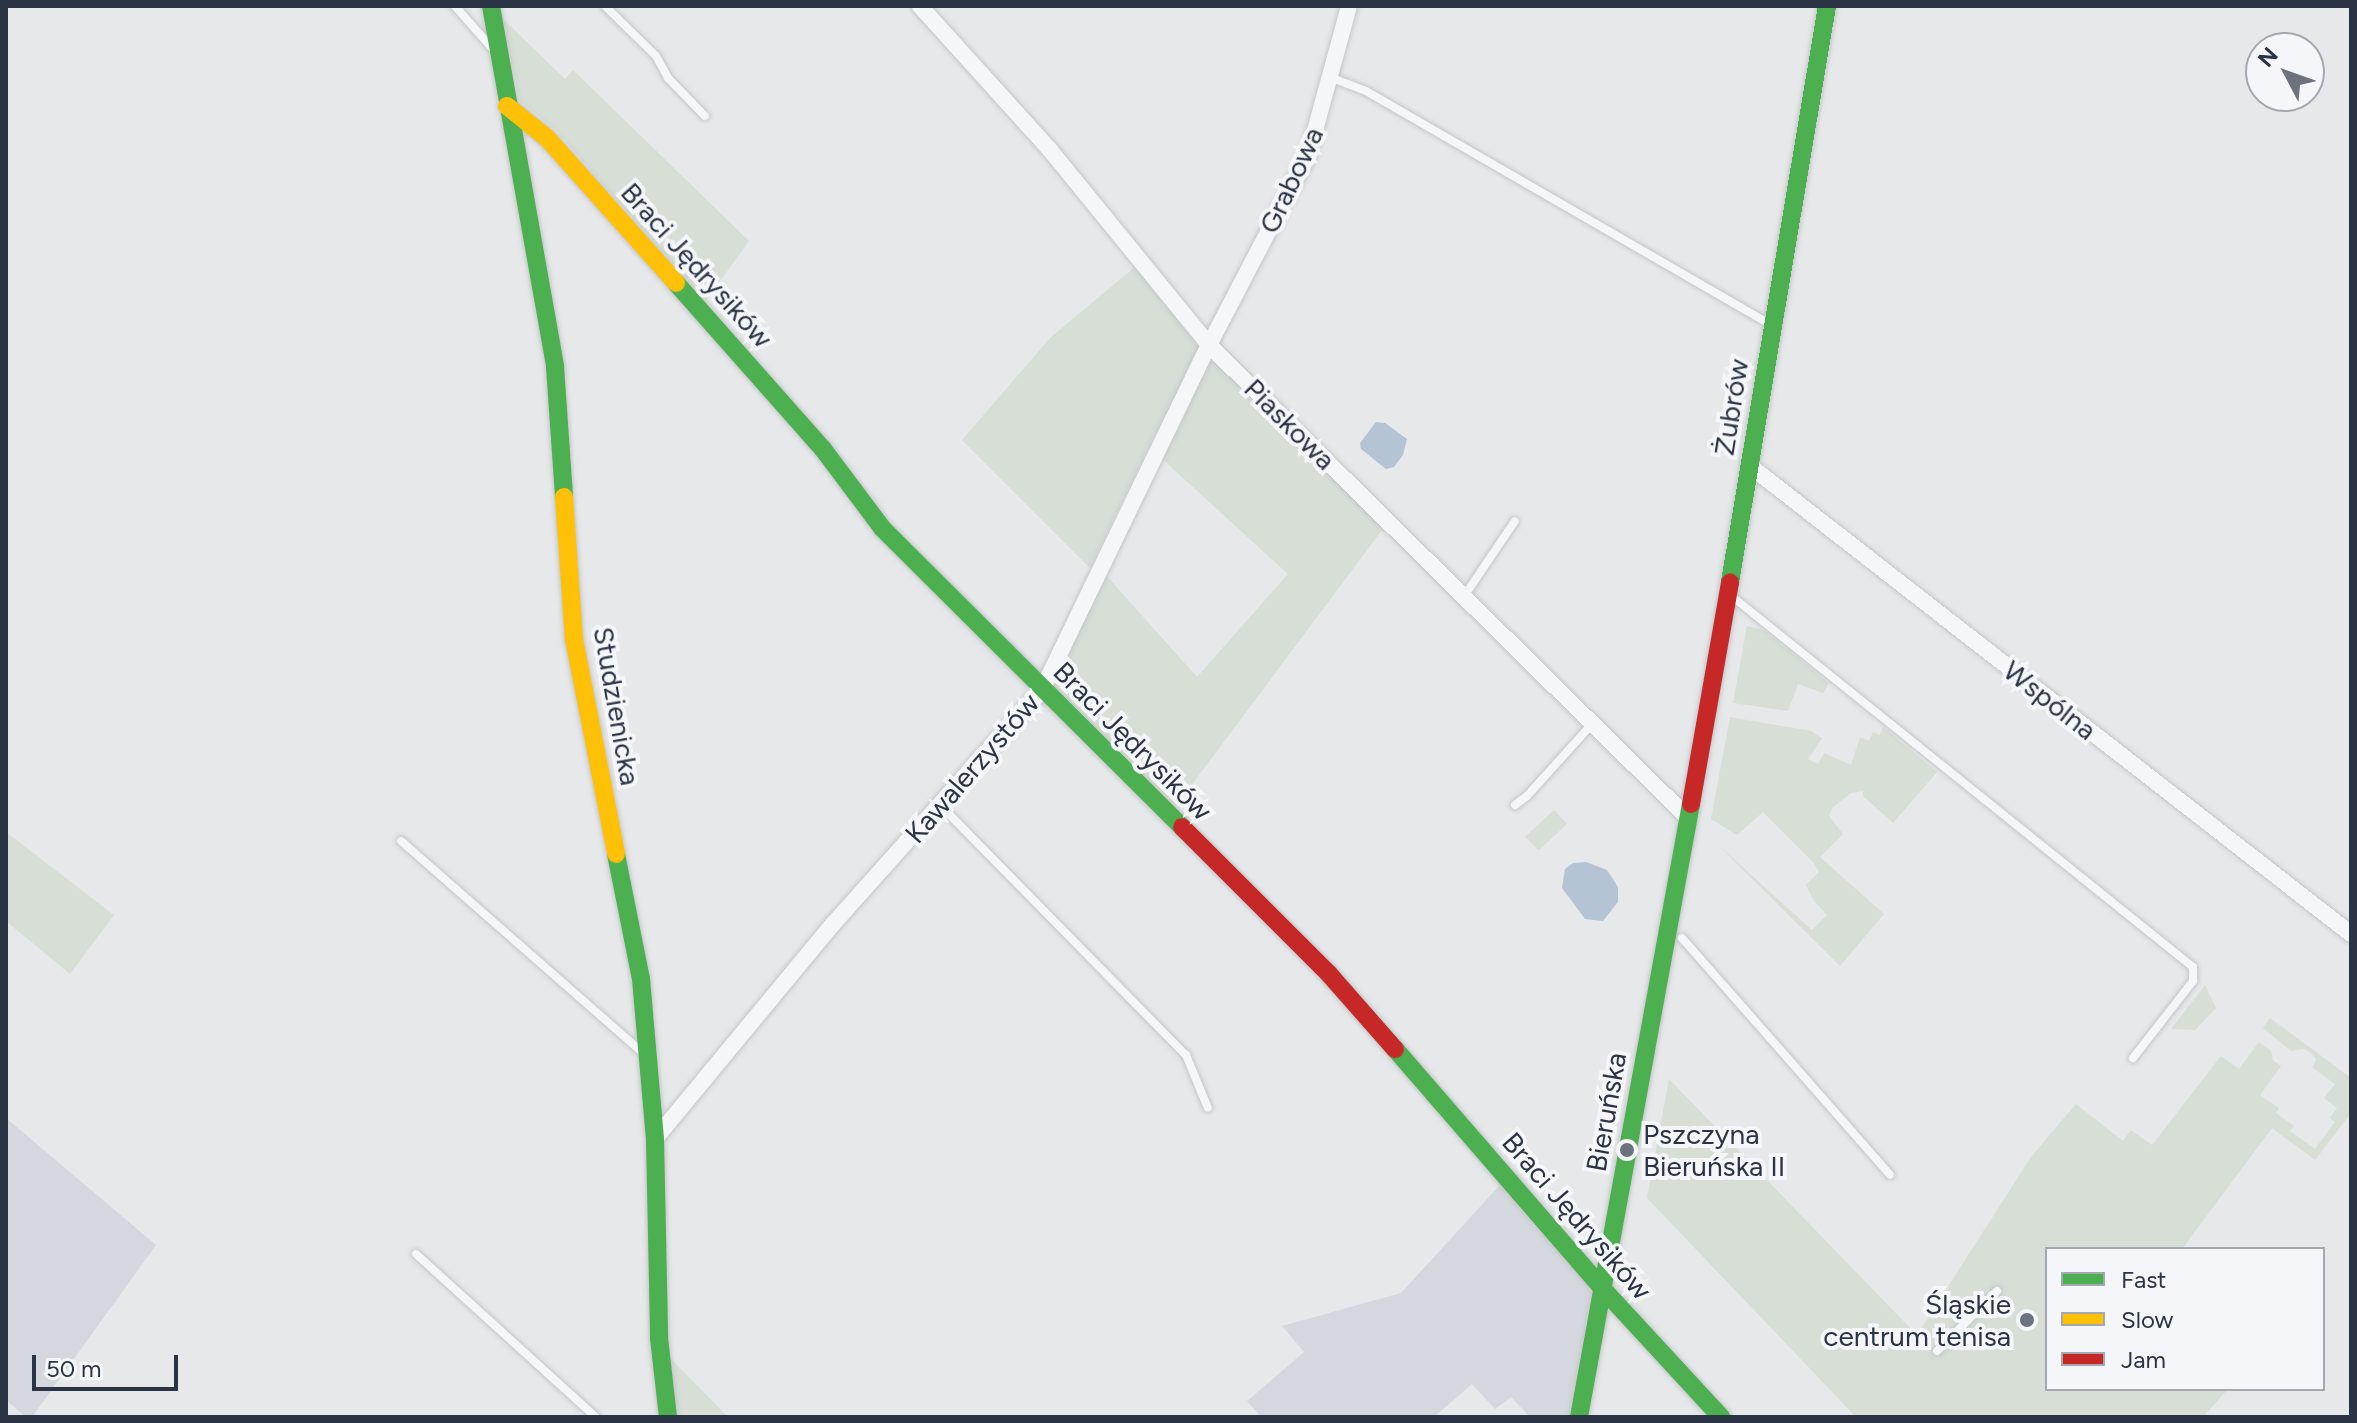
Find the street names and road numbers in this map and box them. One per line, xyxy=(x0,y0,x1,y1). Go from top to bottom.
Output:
street label: Grabowa xyxy=(1252,122,1330,238)
street label: Braci Jędrysików xyxy=(614,176,780,354)
street label: Żubrów xyxy=(1707,356,1755,458)
street label: Piaskowa xyxy=(1237,371,1343,477)
street label: Studzienicka xyxy=(587,624,647,788)
street label: Wspólna xyxy=(1997,653,2103,747)
street label: Braci Jędrysików xyxy=(1047,655,1219,827)
street label: Kawalerzystów xyxy=(898,686,1046,850)
street label: Bieruńska xyxy=(1579,1050,1633,1174)
street label: Braci Jędrysików xyxy=(1495,1126,1659,1306)

